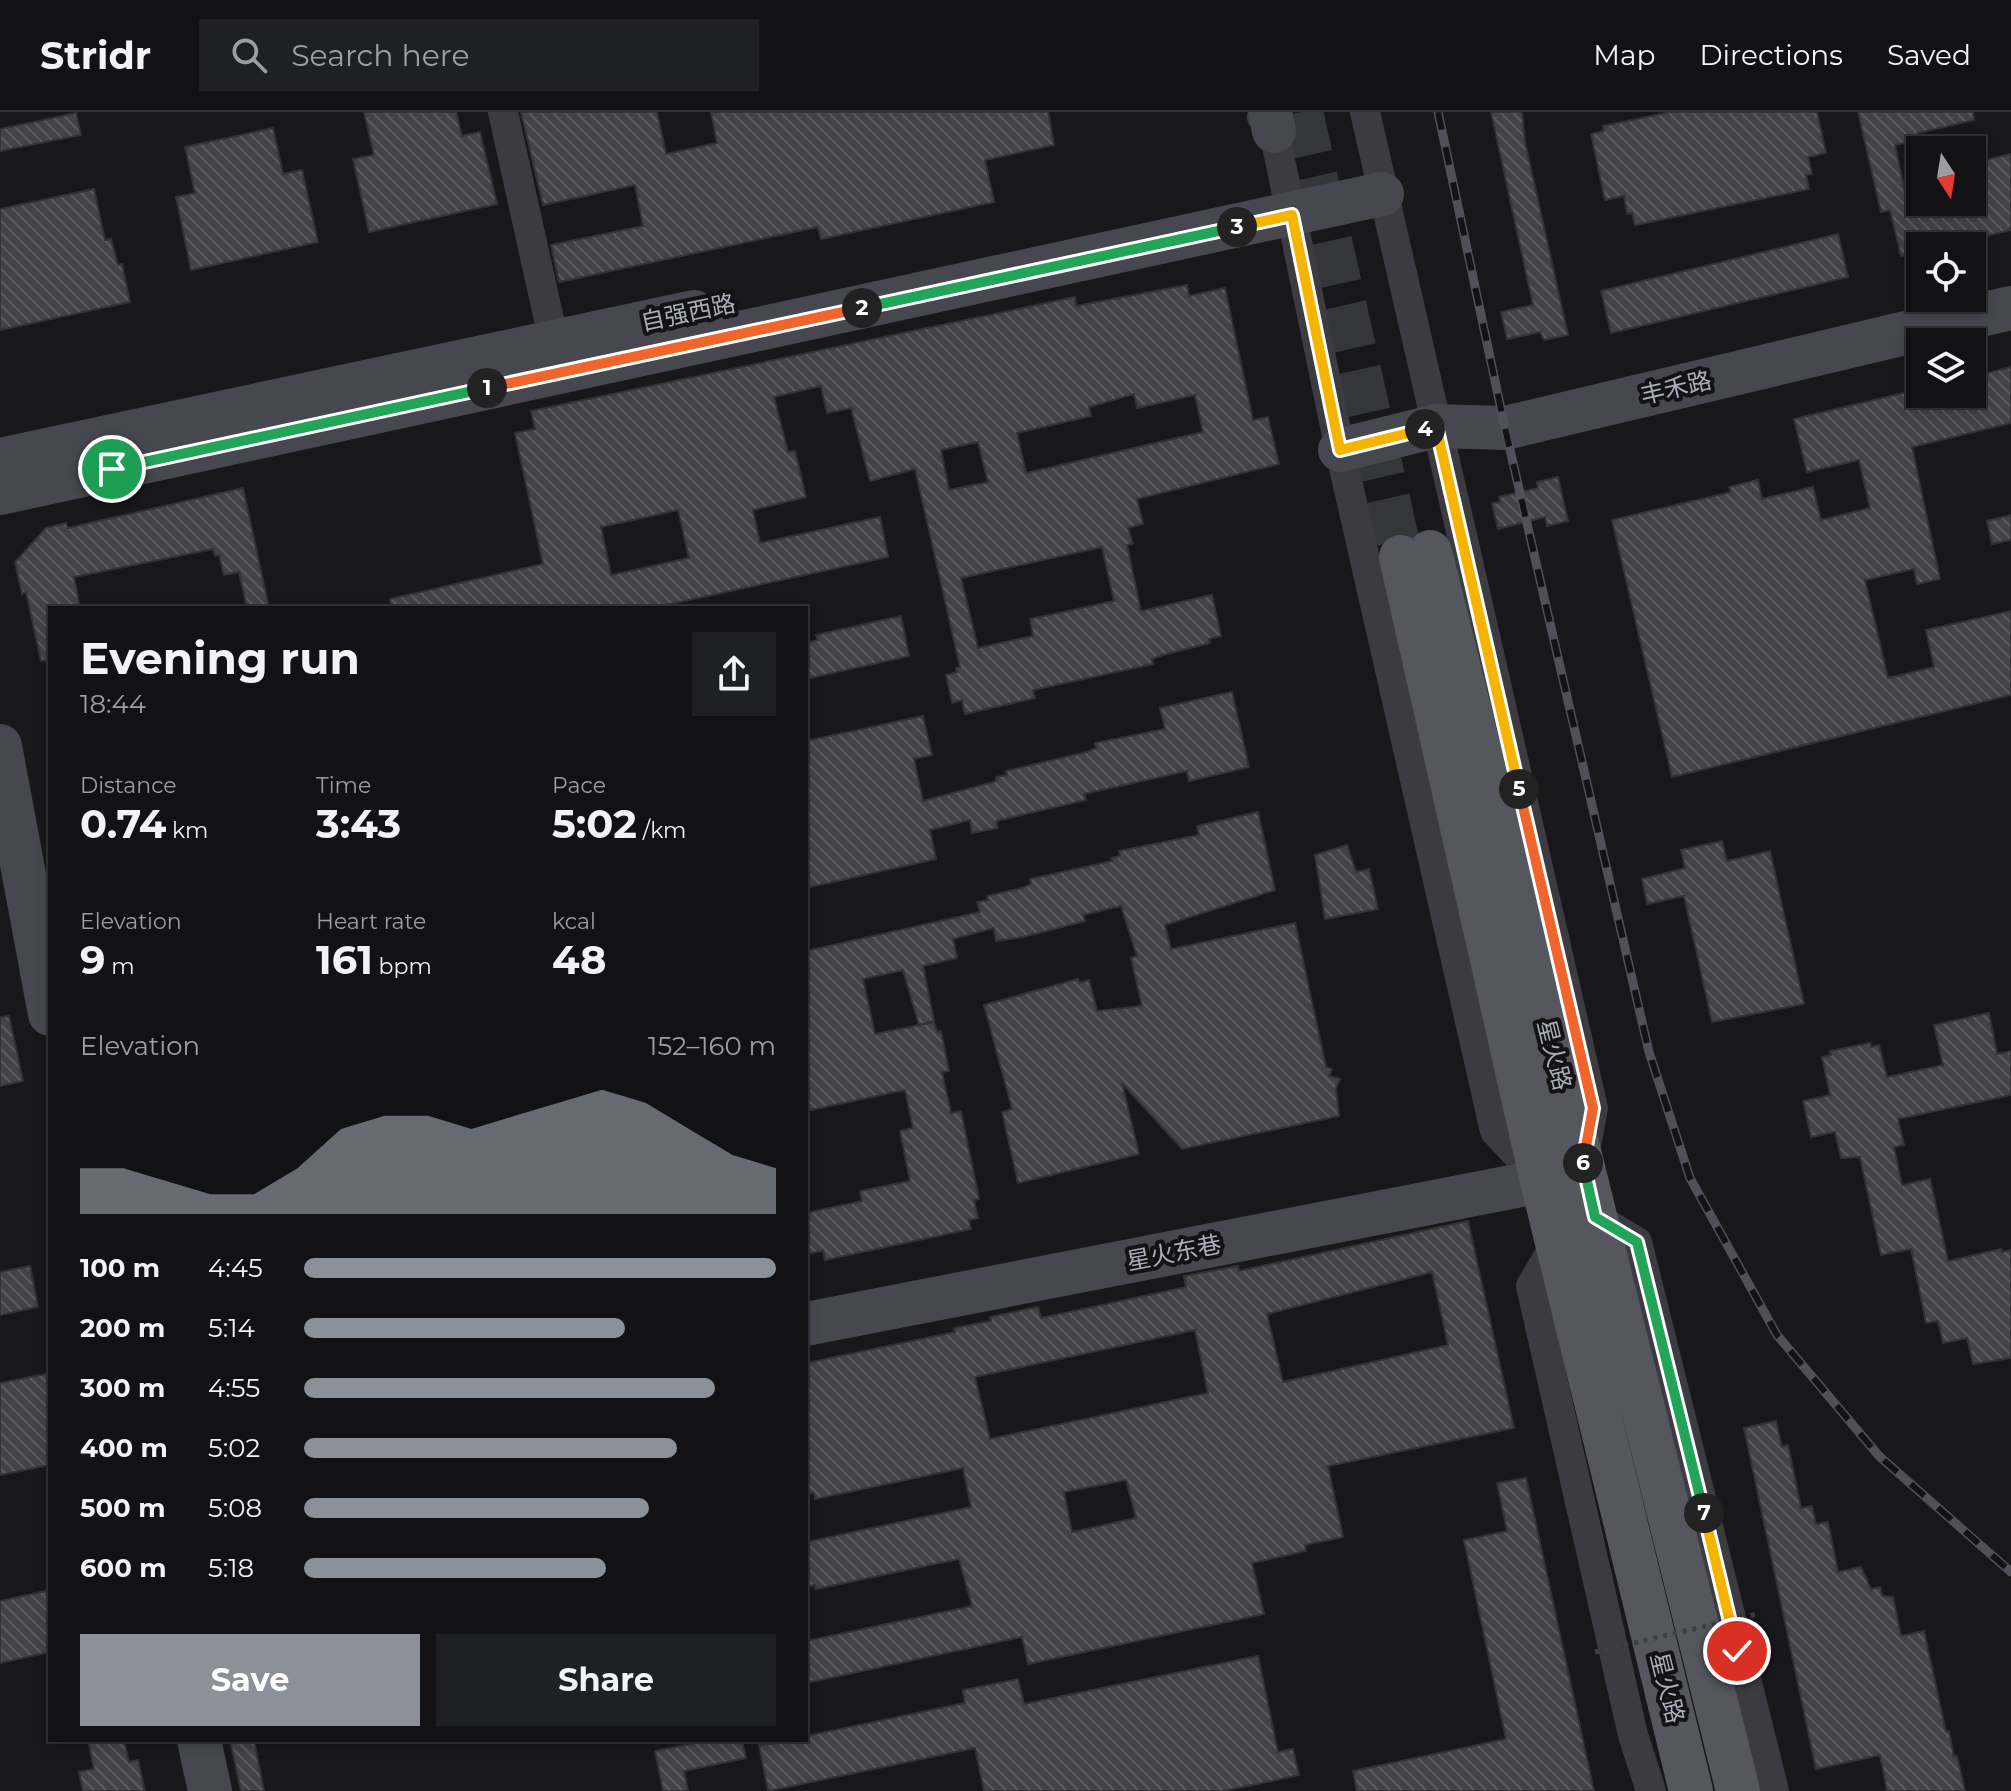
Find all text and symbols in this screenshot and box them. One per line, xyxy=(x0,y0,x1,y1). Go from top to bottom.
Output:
search box xyxy=(199,19,759,91)
text: Stridr xyxy=(40,32,151,79)
icon: search xyxy=(227,33,271,77)
text: Search here xyxy=(291,37,470,74)
text: Map xyxy=(1593,38,1655,72)
text: Directions xyxy=(1699,38,1843,72)
text: Saved xyxy=(1887,38,1971,72)
north arrow xyxy=(1906,136,1986,216)
map controls xyxy=(1906,136,1986,408)
pin: 3 xyxy=(1217,207,1257,247)
text: 3 xyxy=(1230,213,1244,240)
button: locate xyxy=(1906,232,1986,312)
street label: 自强西路 xyxy=(638,288,738,337)
pin: 2 xyxy=(842,288,882,328)
text: 2 xyxy=(856,294,868,321)
button: layers xyxy=(1906,328,1986,408)
street label: 丰禾路 xyxy=(1638,365,1714,410)
pin: 1 xyxy=(467,368,507,408)
text: 1 xyxy=(483,374,491,401)
pin: 4 xyxy=(1405,409,1445,449)
text: 4 xyxy=(1417,415,1433,442)
pin xyxy=(78,435,146,503)
icon: arrive xyxy=(90,447,134,491)
text: Evening run xyxy=(80,631,360,685)
button: share xyxy=(692,632,776,716)
text: 18:44 xyxy=(80,688,146,720)
pin: 5 xyxy=(1499,769,1539,809)
text: Distance xyxy=(80,772,177,799)
text: Time xyxy=(316,772,371,799)
text: Pace xyxy=(552,772,606,799)
text: 5 xyxy=(1512,775,1526,802)
text: 0.74 xyxy=(80,799,166,848)
text: 3:43 xyxy=(316,799,401,848)
text: 5:02 xyxy=(552,799,637,848)
text: km xyxy=(166,817,208,844)
text: /km xyxy=(637,817,686,844)
text: Elevation xyxy=(80,908,182,935)
text: Heart rate xyxy=(316,908,426,935)
text: kcal xyxy=(552,908,596,935)
text: 9 xyxy=(80,935,105,984)
text: 161 xyxy=(316,935,373,984)
text: 48 xyxy=(552,935,606,984)
text: m xyxy=(105,953,135,980)
text: bpm xyxy=(373,953,432,980)
street label: 星火路 xyxy=(1532,1016,1577,1093)
text: Elevation xyxy=(80,1030,200,1062)
text: 152–160 m xyxy=(648,1030,776,1062)
pin: 6 xyxy=(1563,1143,1603,1183)
text: 6 xyxy=(1576,1149,1590,1176)
street label: 星火东巷 xyxy=(1124,1229,1224,1276)
text: 100 m xyxy=(80,1252,160,1284)
text: 4:45 xyxy=(208,1252,263,1284)
text: 200 m xyxy=(80,1312,165,1344)
text: 5:14 xyxy=(208,1312,255,1344)
text: 300 m xyxy=(80,1372,165,1404)
text: 4:55 xyxy=(208,1372,260,1404)
text: 400 m xyxy=(80,1432,168,1464)
text: 5:02 xyxy=(208,1432,260,1464)
text: 500 m xyxy=(80,1492,165,1524)
text: 5:08 xyxy=(208,1492,262,1524)
pin: 7 xyxy=(1684,1493,1724,1533)
text: 7 xyxy=(1697,1499,1711,1526)
text: 600 m xyxy=(80,1552,167,1584)
text: 5:18 xyxy=(208,1552,254,1584)
pin xyxy=(1703,1617,1771,1685)
icon: check xyxy=(1715,1629,1759,1673)
button: Save xyxy=(80,1634,420,1726)
button: Share xyxy=(436,1634,776,1726)
street label: 星火路 xyxy=(1645,1649,1690,1726)

